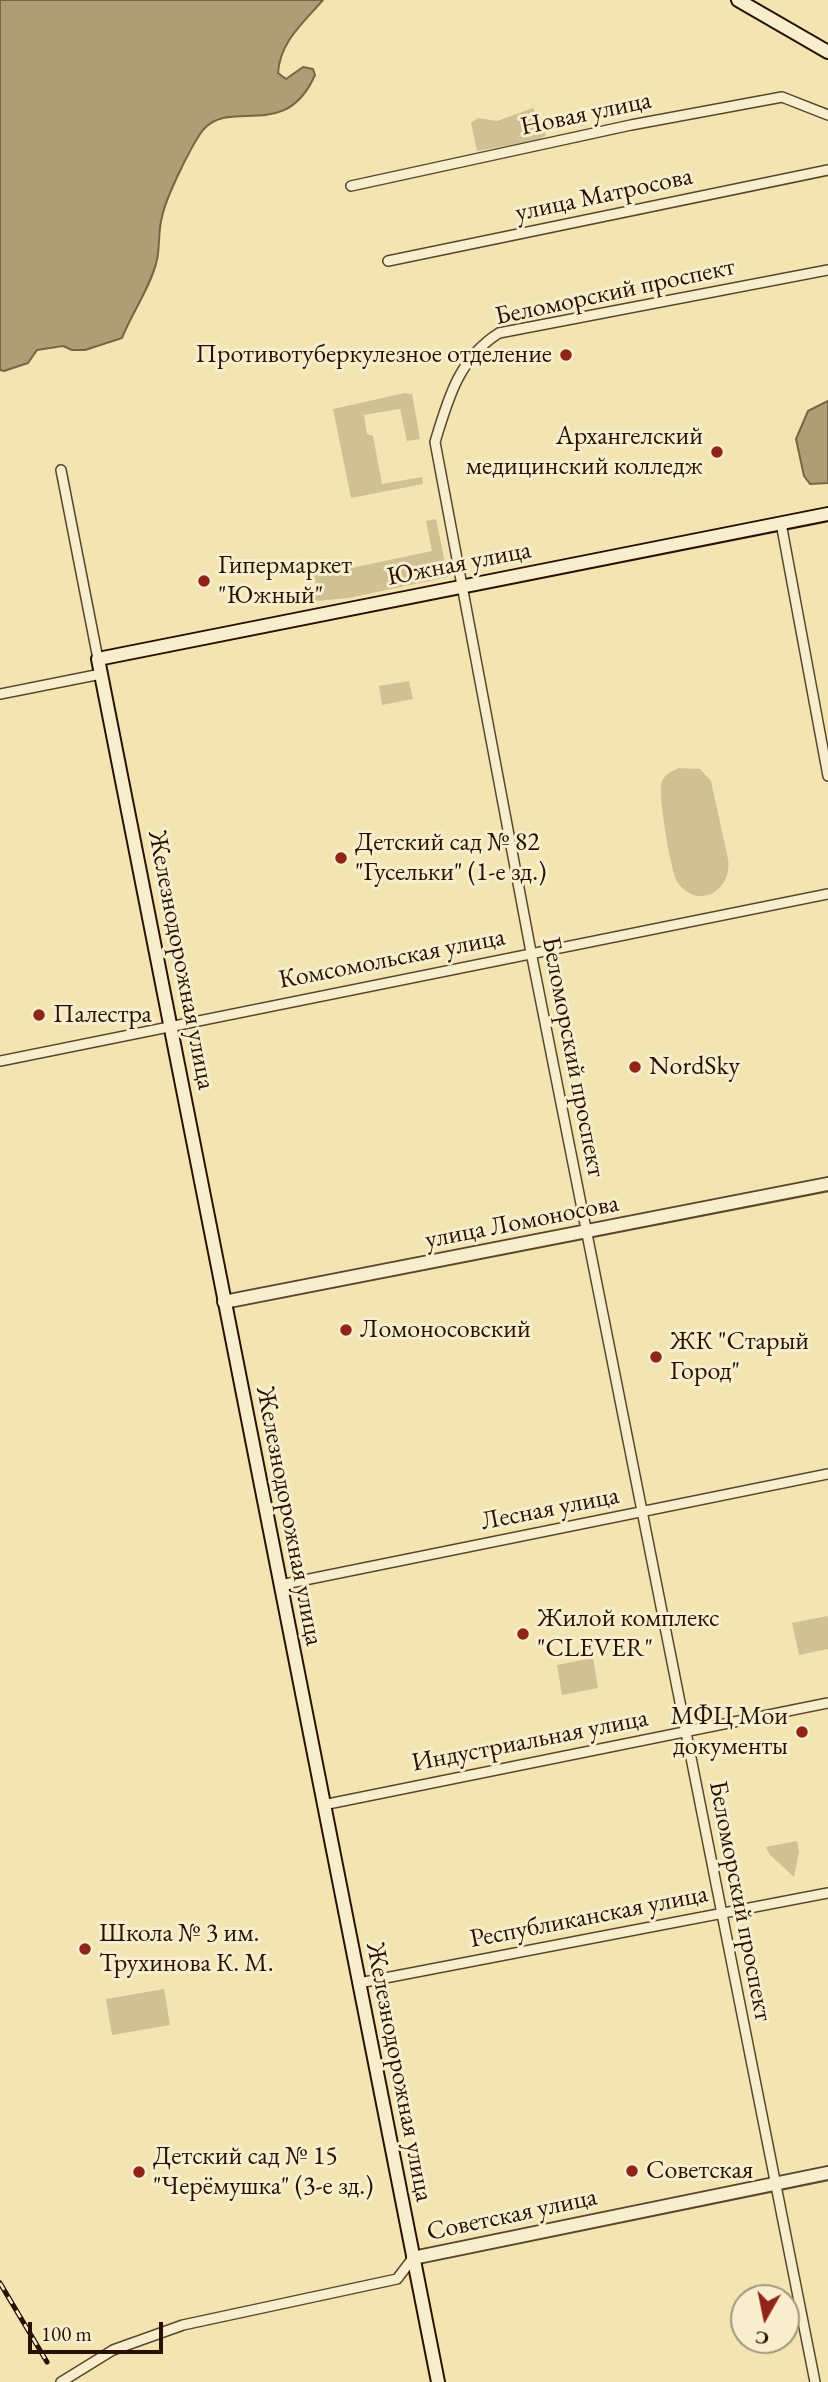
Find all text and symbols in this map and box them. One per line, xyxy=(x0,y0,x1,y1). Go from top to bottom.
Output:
street label: Новая улица xyxy=(518,85,654,143)
street label: улица Матросова xyxy=(512,161,696,229)
street label: Беломорский проспект xyxy=(492,251,738,333)
place label: Противотуберкулезное отделение xyxy=(195,339,552,371)
marker: Противотуберкулезное отделение xyxy=(558,347,574,363)
place label: Архангелский медицинский колледж xyxy=(466,421,703,482)
marker: Архангелский медицинский колледж xyxy=(709,444,725,460)
street label: Южная улица xyxy=(384,535,534,593)
place label: Гипермаркет "Южный" xyxy=(218,550,352,612)
marker: Гипермаркет "Южный" xyxy=(196,573,212,589)
place label: Детский сад № 82 "Гусельки" (1-е зд.) xyxy=(355,827,546,888)
street label: Железнодорожная улица xyxy=(141,828,221,1092)
marker: Детский сад № 82 "Гусельки" (1-е зд.) xyxy=(333,850,349,866)
street label: Комсомольская улица xyxy=(276,922,508,996)
street label: Беломорский проспект xyxy=(534,934,612,1180)
place label: Палестра xyxy=(53,999,152,1031)
marker: Палестра xyxy=(31,1007,47,1023)
place label: NordSky xyxy=(649,1051,740,1083)
marker: NordSky xyxy=(627,1059,643,1075)
street label: улица Ломоносова xyxy=(422,1188,622,1256)
place label: Ломоносовский xyxy=(360,1314,531,1346)
marker: Ломоносовский xyxy=(338,1322,354,1338)
place label: ЖК "Старый Город" xyxy=(670,1326,809,1388)
marker: ЖК "Старый Город" xyxy=(648,1349,664,1365)
street label: Железнодорожная улица xyxy=(249,1384,329,1648)
street label: Лесная улица xyxy=(478,1480,622,1538)
place label: Жилой комплекс "СLEVER" xyxy=(537,1603,720,1664)
marker: Жилой комплекс "СLEVER" xyxy=(515,1626,531,1642)
place label: МФЦ Мои документы xyxy=(670,1701,788,1762)
street label: Индустриальная улица xyxy=(409,1703,651,1779)
marker: МФЦ Мои документы xyxy=(794,1724,810,1740)
street label: Беломорский проспект xyxy=(701,1778,779,2024)
street label: Республиканская улица xyxy=(467,1879,711,1955)
place label: Школа № 3 им. Трухинова К. М. xyxy=(99,1918,274,1980)
street label: Железнодорожная улица xyxy=(359,1940,439,2204)
marker: Школа № 3 им. Трухинова К. М. xyxy=(77,1941,93,1957)
place label: Детский сад № 15 "Черёмушка" (3-е зд.) xyxy=(153,2141,373,2202)
place label: Советская xyxy=(646,2155,753,2187)
marker: Советская xyxy=(624,2163,640,2179)
marker: Детский сад № 15 "Черёмушка" (3-е зд.) xyxy=(131,2164,147,2180)
street label: Советская улица xyxy=(424,2182,600,2248)
north arrow xyxy=(730,2284,800,2354)
scale bar xyxy=(32,2308,166,2352)
text: 100 m xyxy=(41,2320,92,2347)
text: С xyxy=(753,2325,771,2352)

